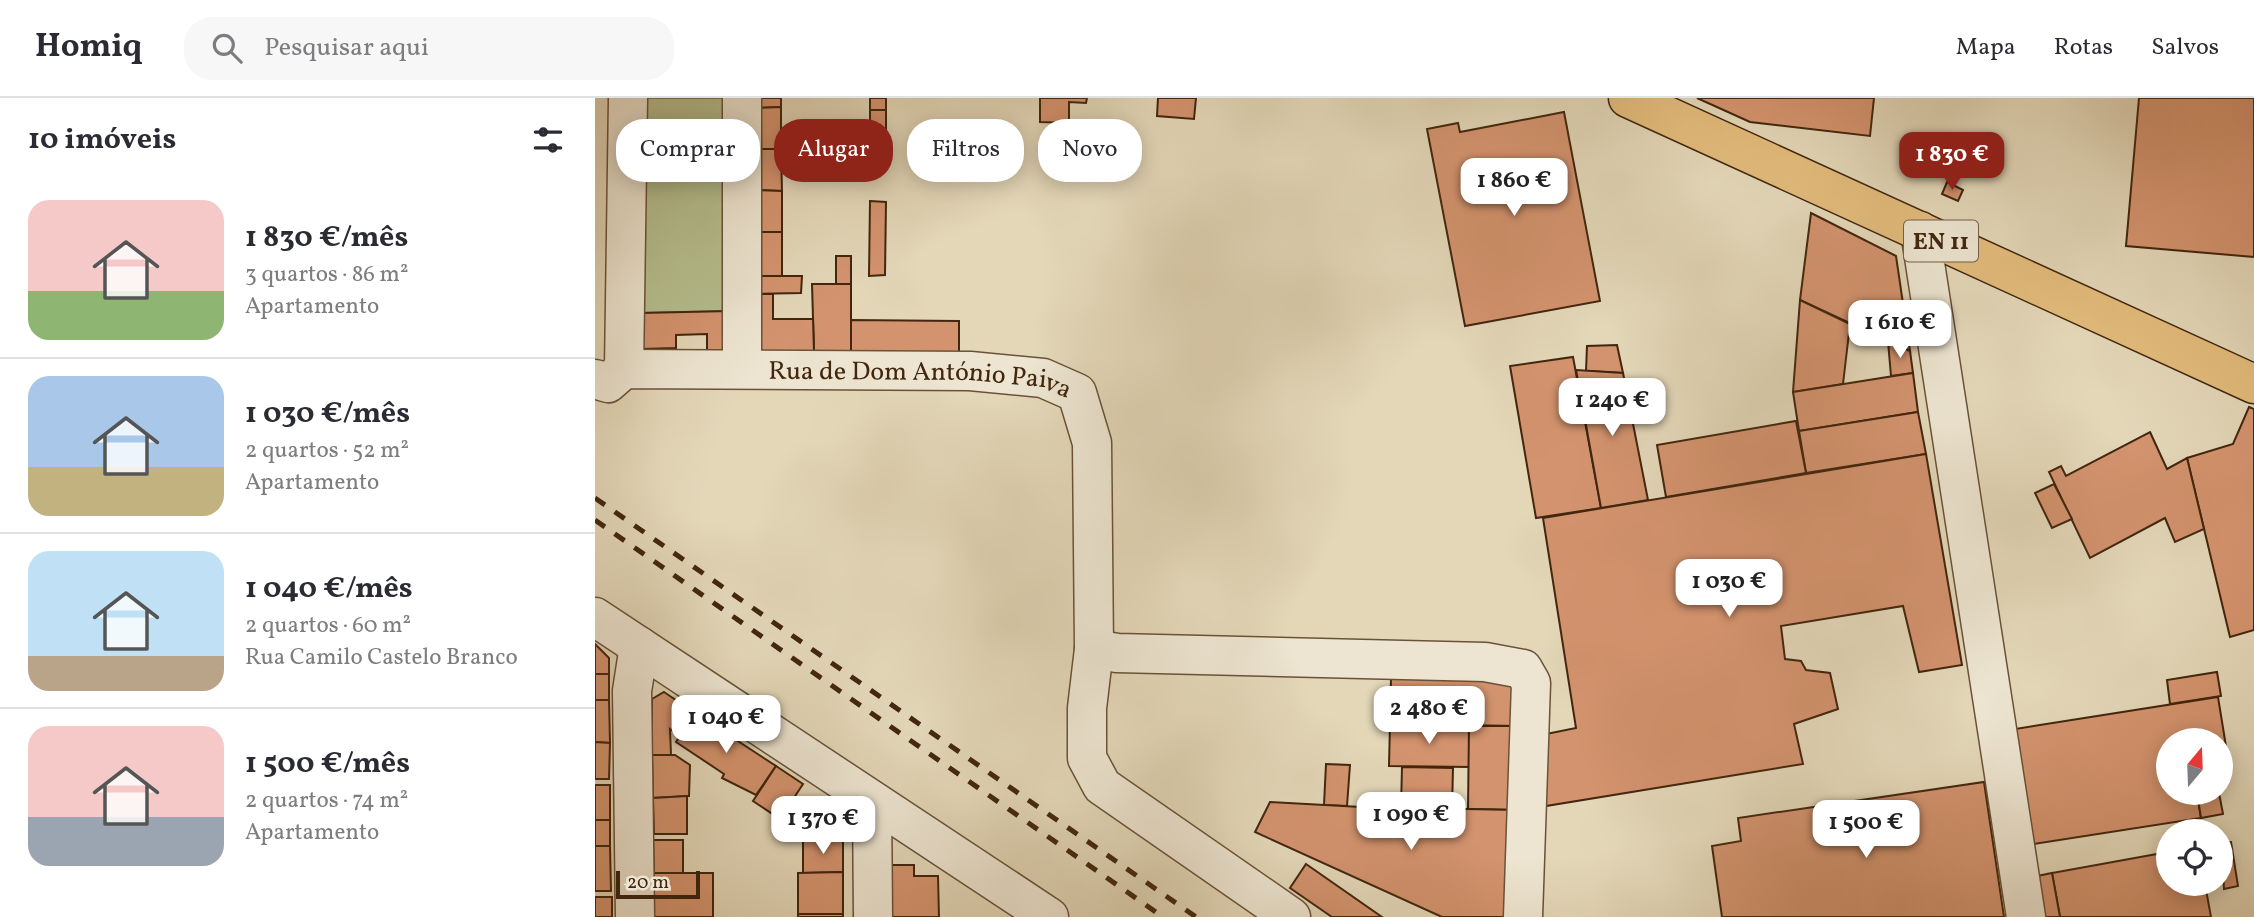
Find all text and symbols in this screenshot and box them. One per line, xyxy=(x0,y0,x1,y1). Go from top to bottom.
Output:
search box xyxy=(184,17,674,80)
text: Homiq xyxy=(35,25,142,71)
icon: search xyxy=(208,29,246,67)
text: Pesquisar aqui xyxy=(264,30,429,66)
text: Mapa xyxy=(1956,31,2016,65)
text: Rotas xyxy=(2054,31,2113,65)
text: Salvos xyxy=(2151,31,2219,65)
text: 10 imóveis xyxy=(28,119,176,161)
chip: Comprar xyxy=(616,119,760,182)
chip: Alugar xyxy=(774,119,893,182)
chip: Filtros xyxy=(907,119,1024,182)
chip: Novo xyxy=(1038,119,1142,182)
icon: filters xyxy=(529,121,567,159)
pin: 1 830 € xyxy=(1887,132,2017,192)
text: 1 830 € xyxy=(1915,139,1989,171)
pin: 1 860 € xyxy=(1449,158,1579,218)
text: 1 860 € xyxy=(1477,165,1551,197)
text: 1 830 €/mês xyxy=(245,217,408,259)
road number: EN 11 xyxy=(1904,220,1978,261)
icon: home xyxy=(84,228,168,312)
text: 3 quartos · 86 m² xyxy=(245,259,408,291)
text: Apartamento xyxy=(245,291,379,323)
pin: 1 610 € xyxy=(1835,300,1965,360)
text: 1 610 € xyxy=(1864,307,1936,339)
street label: Rua de Dom António Paiva xyxy=(768,354,1077,409)
pin: 1 240 € xyxy=(1547,378,1677,438)
text: 1 240 € xyxy=(1575,385,1649,417)
text: 1 030 €/mês xyxy=(245,393,410,435)
icon: home xyxy=(84,404,168,488)
text: 2 quartos · 52 m² xyxy=(245,435,409,467)
text: Apartamento xyxy=(245,467,379,499)
pin: 1 030 € xyxy=(1664,560,1794,619)
text: 1 030 € xyxy=(1692,566,1766,598)
text: 1 040 €/mês xyxy=(245,568,413,610)
icon: home xyxy=(84,579,168,663)
text: 2 quartos · 60 m² xyxy=(245,610,411,642)
text: Rua Camilo Castelo Branco xyxy=(245,642,518,674)
pin: 2 480 € xyxy=(1364,686,1494,746)
text: 2 480 € xyxy=(1390,693,1468,725)
pin: 1 040 € xyxy=(661,696,791,755)
text: 1 040 € xyxy=(688,702,764,734)
north arrow xyxy=(2156,728,2233,805)
map controls xyxy=(2156,728,2233,896)
text: 1 500 €/mês xyxy=(245,743,410,785)
icon: home xyxy=(84,754,168,838)
text: 2 quartos · 74 m² xyxy=(245,785,408,817)
pin: 1 090 € xyxy=(1346,792,1476,852)
pin: 1 370 € xyxy=(758,796,888,856)
text: 1 090 € xyxy=(1373,799,1449,831)
pin: 1 500 € xyxy=(1801,800,1931,860)
text: 1 370 € xyxy=(787,803,859,835)
text: 1 500 € xyxy=(1829,807,1903,839)
text: Apartamento xyxy=(245,817,379,849)
button: locate xyxy=(2156,819,2233,896)
scale bar xyxy=(616,868,700,900)
text: 20 m xyxy=(627,870,669,896)

